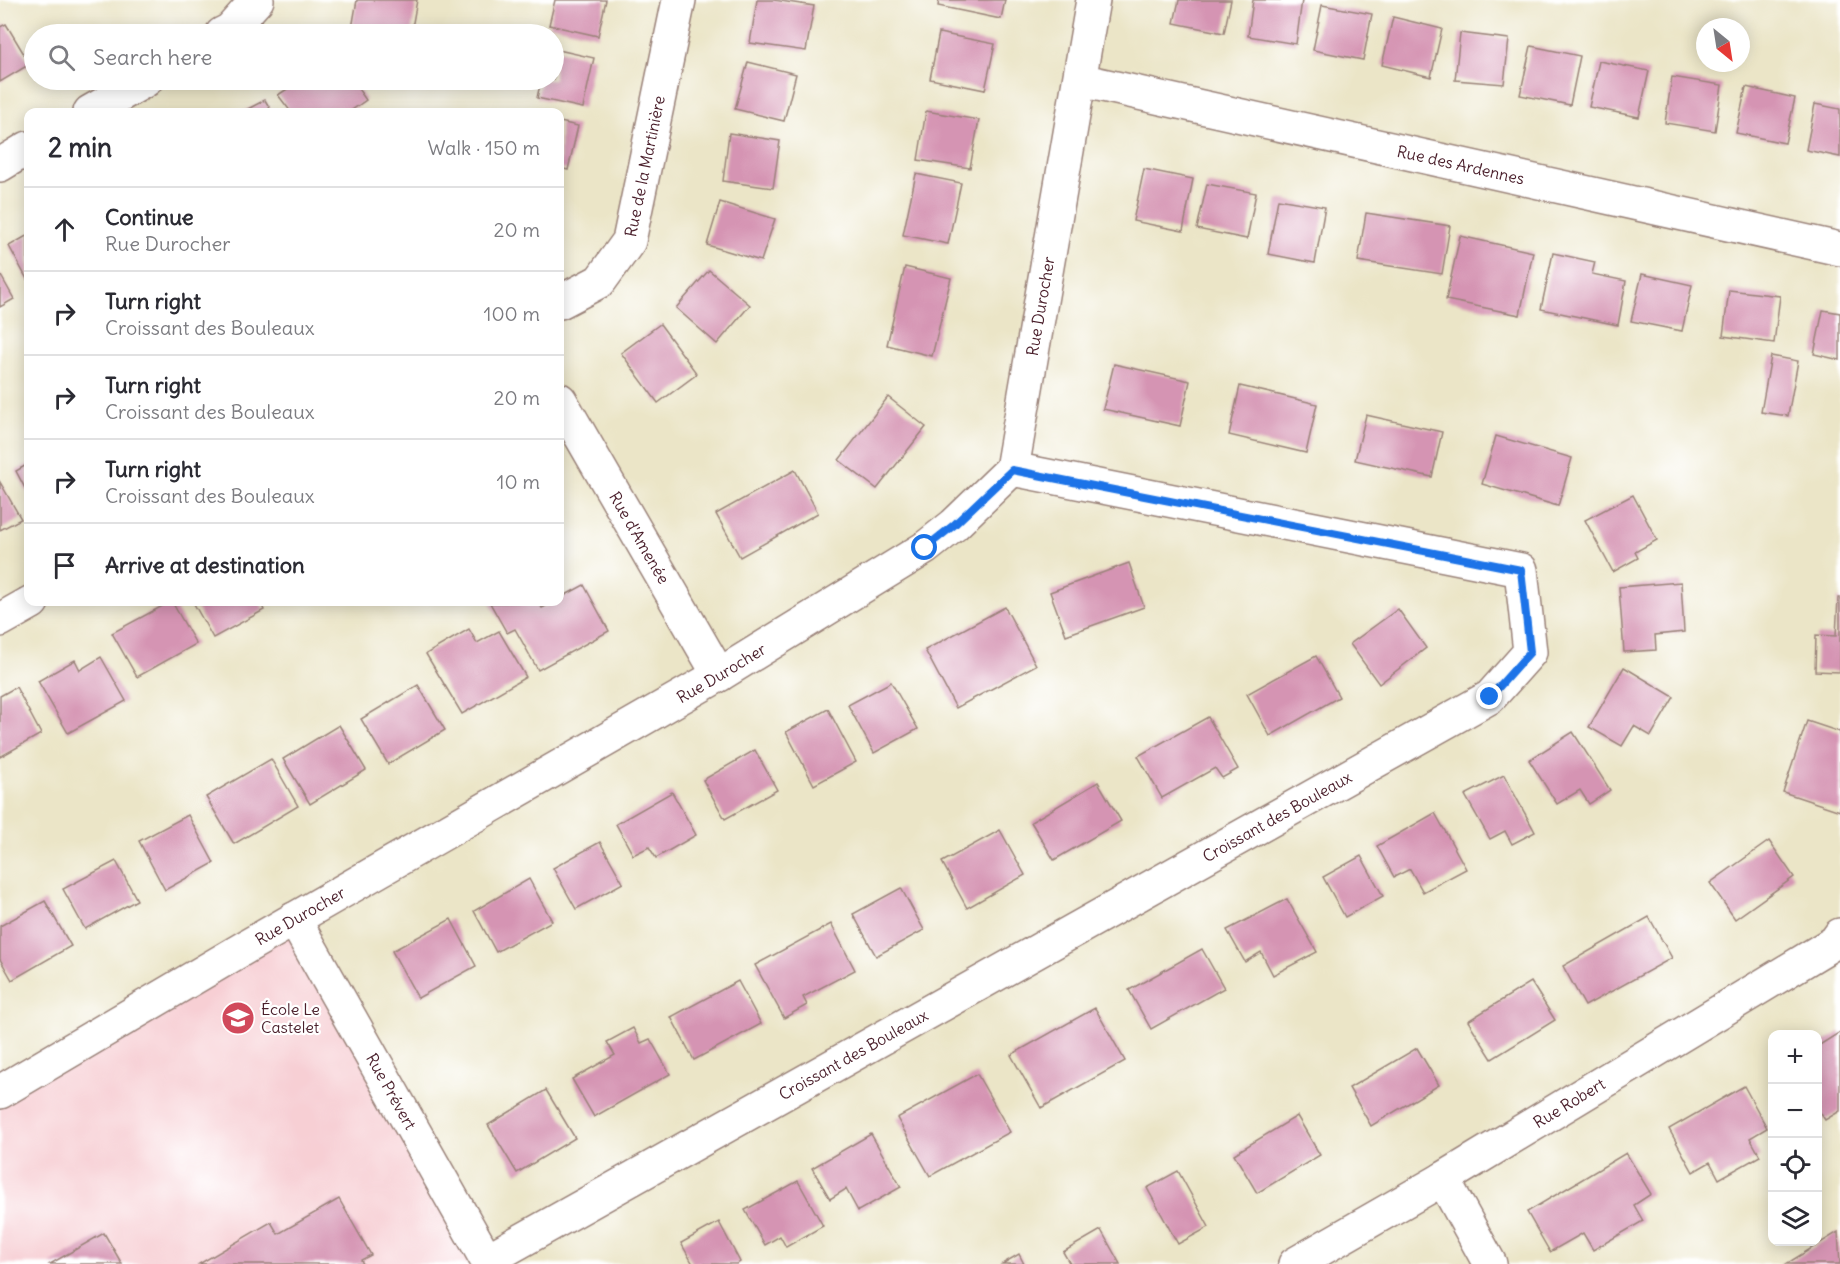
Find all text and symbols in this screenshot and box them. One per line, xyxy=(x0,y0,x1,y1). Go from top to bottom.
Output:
north arrow xyxy=(1696,18,1750,72)
search box xyxy=(24,24,564,90)
icon: search xyxy=(45,41,78,74)
text: Search here xyxy=(93,43,212,71)
street label: Rue de la Martinière xyxy=(620,94,669,239)
text: 2 min xyxy=(48,131,112,164)
text: Walk · 150 m xyxy=(428,135,540,160)
street label: Rue des Ardennes xyxy=(1395,141,1526,189)
text: Continue xyxy=(105,203,194,231)
icon: ahead xyxy=(48,213,81,246)
text: 20 m xyxy=(494,217,540,242)
text: Rue Durocher xyxy=(105,231,230,256)
street label: Rue Durocher xyxy=(1022,255,1059,357)
text: Turn right xyxy=(105,287,201,315)
icon: right xyxy=(48,297,81,330)
text: 100 m xyxy=(483,301,540,326)
text: Croissant des Bouleaux xyxy=(105,315,315,340)
text: Turn right xyxy=(105,371,201,399)
icon: right xyxy=(48,381,81,414)
text: 20 m xyxy=(494,385,540,410)
text: Croissant des Bouleaux xyxy=(105,399,315,424)
text: Turn right xyxy=(105,455,201,483)
icon: right xyxy=(48,465,81,498)
text: 10 m xyxy=(497,469,540,494)
text: Croissant des Bouleaux xyxy=(105,483,315,508)
street label: Rue d'Amenée xyxy=(605,488,674,587)
route start xyxy=(911,534,937,560)
icon: arrive xyxy=(48,549,81,582)
text: Arrive at destination xyxy=(105,551,305,579)
street label: Rue Durocher xyxy=(673,638,770,707)
route end xyxy=(1476,683,1502,709)
street label: Croissant des Bouleaux xyxy=(1199,767,1355,866)
street label: Rue Durocher xyxy=(252,882,349,949)
place label: École Le Castelet xyxy=(261,999,320,1037)
school or university icon: École Le Castelet xyxy=(220,1000,256,1036)
street label: Croissant des Bouleaux xyxy=(775,1005,931,1104)
map controls xyxy=(1768,1030,1822,1246)
button: + xyxy=(1768,1030,1822,1084)
street label: Rue Prévert xyxy=(362,1050,421,1134)
street label: Rue Robert xyxy=(1530,1073,1609,1132)
button: − xyxy=(1768,1084,1822,1138)
button: locate xyxy=(1768,1138,1822,1192)
button: layers xyxy=(1768,1192,1822,1246)

